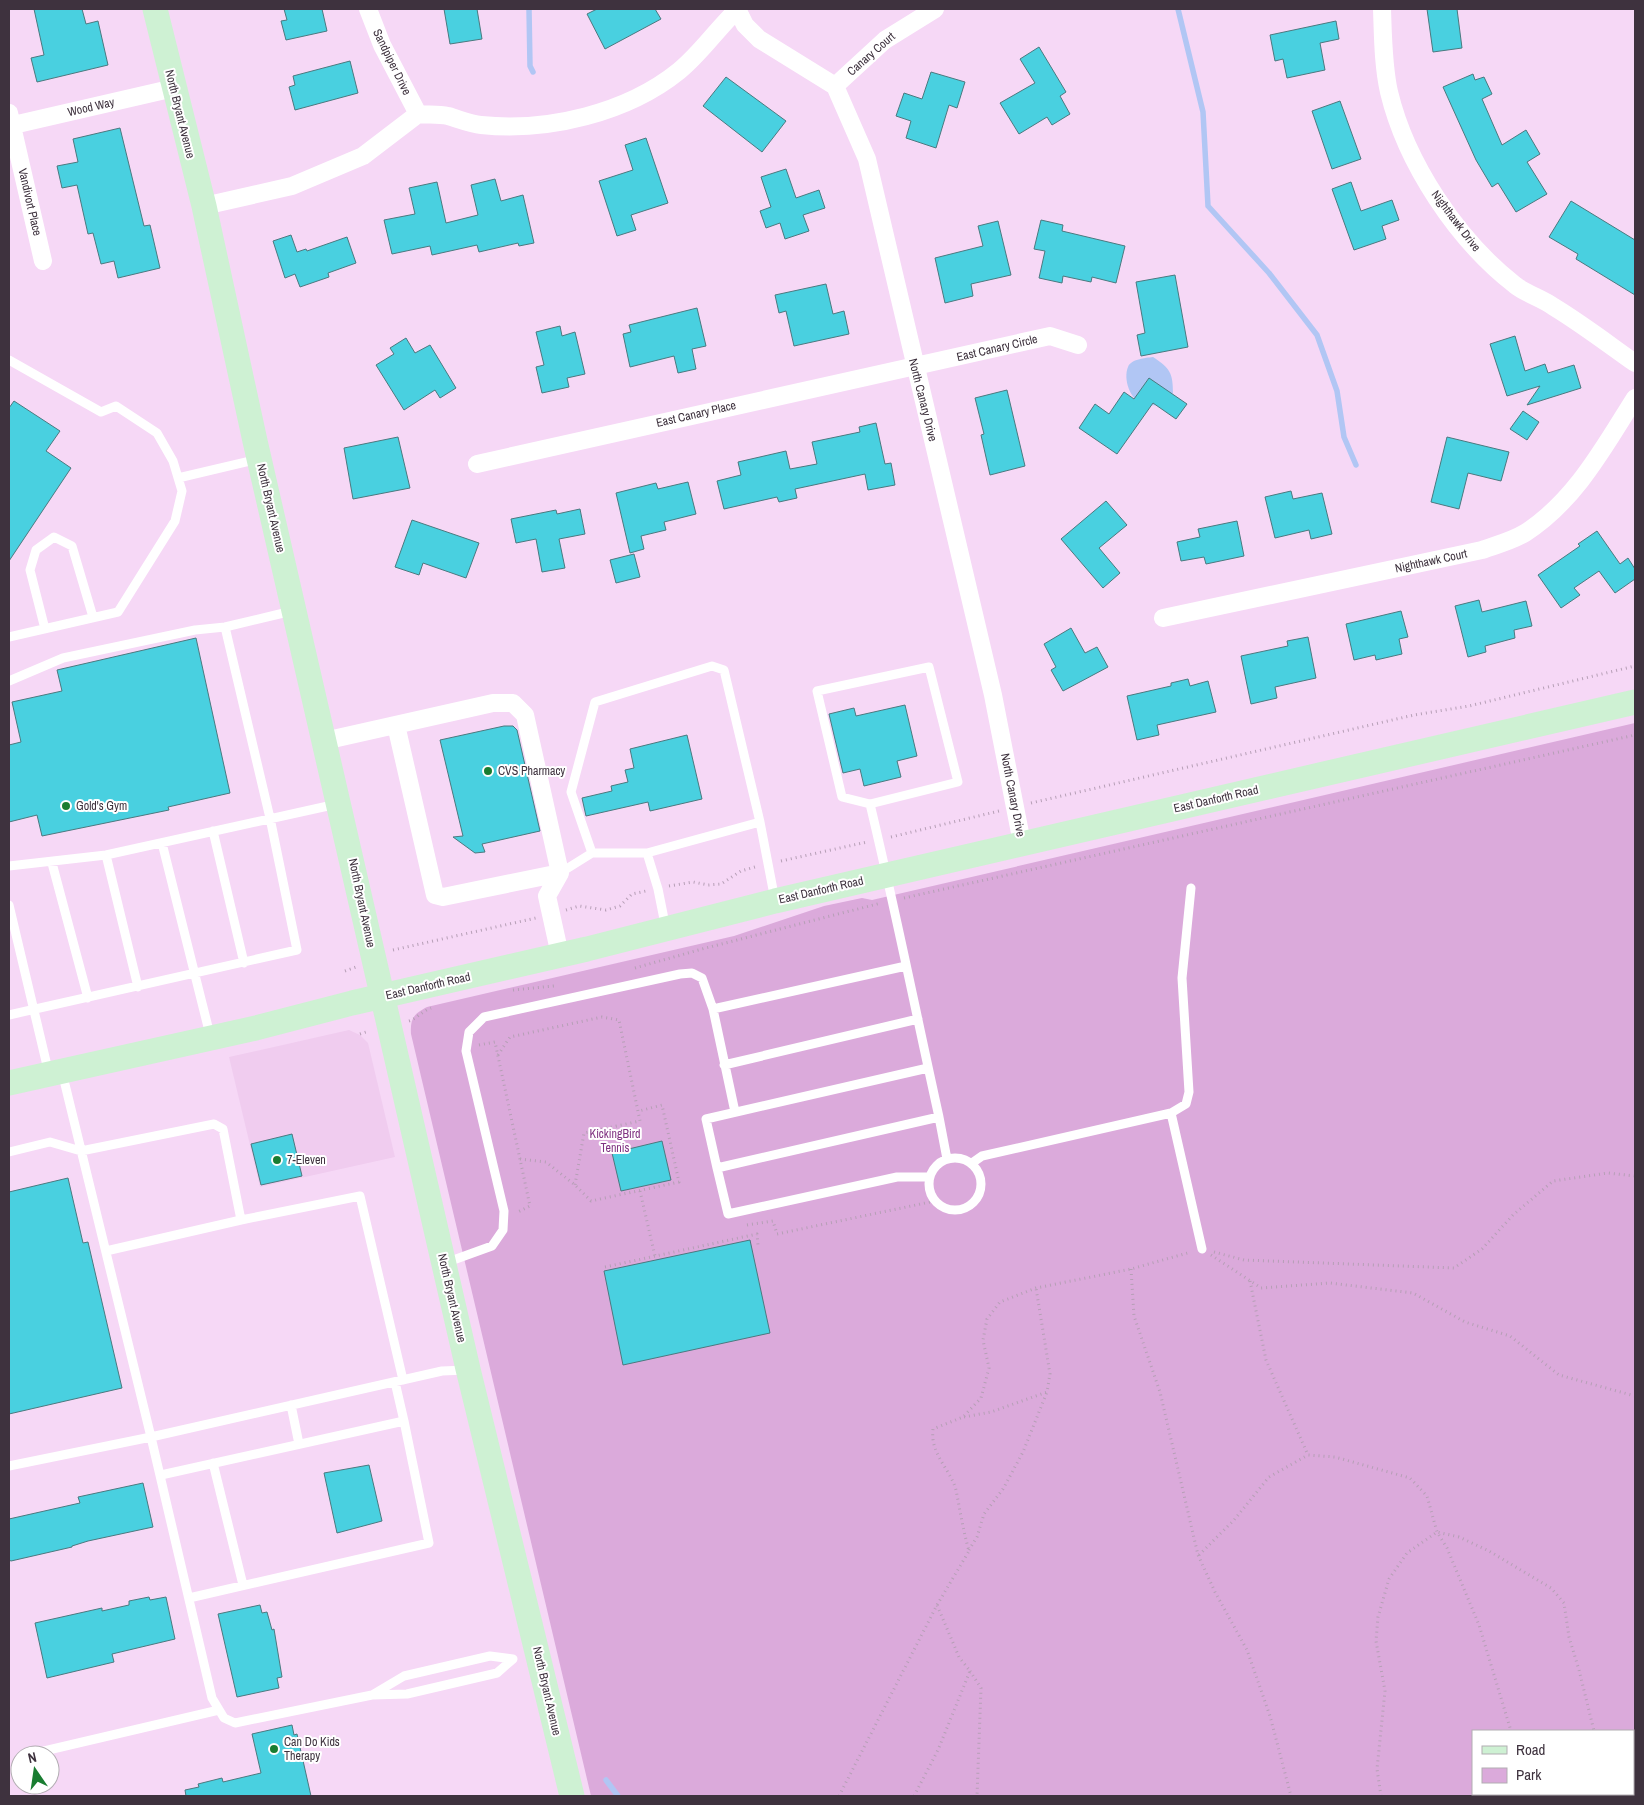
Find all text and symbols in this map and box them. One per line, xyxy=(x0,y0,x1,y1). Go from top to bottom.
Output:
street label: Sandpiper Drive xyxy=(369,26,415,98)
street label: Canary Court xyxy=(844,29,899,79)
street label: North Bryant Avenue xyxy=(161,68,199,160)
street label: Wood Way xyxy=(66,94,116,120)
street label: Vandivort Place xyxy=(14,167,46,237)
street label: Nighthawk Drive xyxy=(1428,187,1484,255)
street label: East Canary Circle xyxy=(955,331,1039,365)
street label: North Canary Drive xyxy=(905,357,941,443)
street label: East Canary Place xyxy=(654,397,738,431)
street label: North Bryant Avenue xyxy=(253,462,289,554)
street label: Nighthawk Court xyxy=(1393,546,1469,576)
street label: North Canary Drive xyxy=(997,752,1029,838)
place label: CVS Pharmacy xyxy=(498,763,565,779)
marker: CVS Pharmacy xyxy=(482,765,494,777)
street label: East Danforth Road xyxy=(1172,781,1260,817)
place label: Gold's Gym xyxy=(76,798,127,814)
marker: Gold's Gym xyxy=(60,800,72,812)
street label: North Bryant Avenue xyxy=(345,857,379,949)
street label: East Danforth Road xyxy=(777,872,865,908)
street label: East Danforth Road xyxy=(384,968,472,1004)
park label: KickingBird Tennis xyxy=(590,1126,640,1156)
place label: 7-Eleven xyxy=(287,1152,326,1168)
marker: 7-Eleven xyxy=(271,1154,283,1166)
street label: North Bryant Avenue xyxy=(434,1252,470,1344)
street label: North Bryant Avenue xyxy=(529,1645,565,1737)
legend xyxy=(1472,1730,1634,1795)
place label: Can Do Kids Therapy xyxy=(284,1734,340,1764)
text: Road xyxy=(1516,1739,1545,1760)
marker: Can Do Kids Therapy xyxy=(268,1743,280,1755)
north arrow xyxy=(10,1745,60,1795)
text: N xyxy=(26,1748,38,1767)
text: Park xyxy=(1516,1764,1542,1785)

